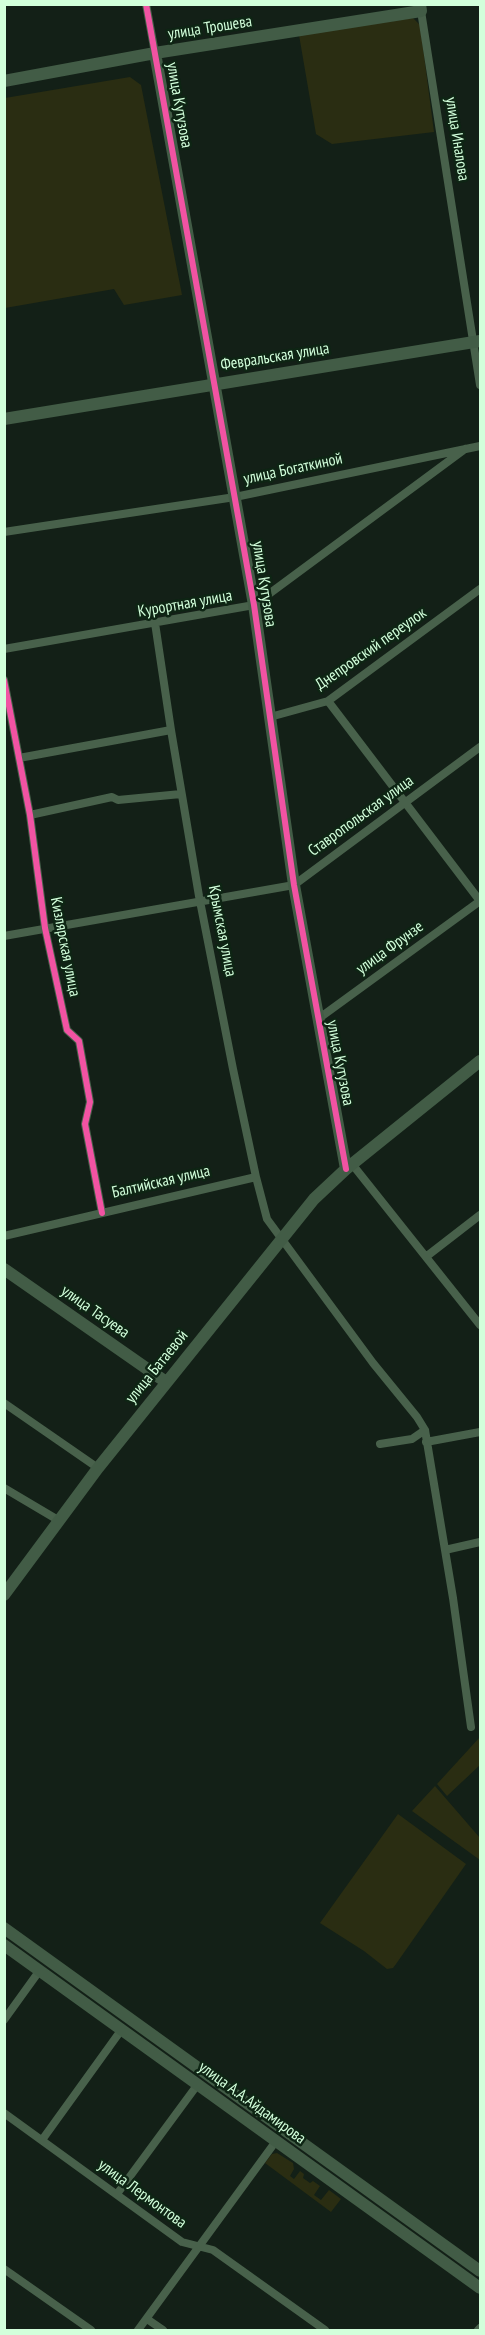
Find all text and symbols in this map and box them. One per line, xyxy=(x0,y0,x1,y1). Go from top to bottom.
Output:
street label: улица Трошева xyxy=(167,12,253,44)
street label: улица Кутузова xyxy=(162,61,196,149)
street label: улица Иналова xyxy=(441,96,473,182)
street label: Февральская улица xyxy=(219,339,331,375)
street label: улица Богаткиной xyxy=(242,449,344,489)
street label: улица Кутузова xyxy=(248,540,280,628)
street label: Курортная улица xyxy=(136,586,234,622)
street label: Днепровский переулок xyxy=(312,604,430,694)
street label: Ставропольская улица xyxy=(305,771,417,861)
street label: Крымская улица xyxy=(204,884,240,978)
street label: Кизлярская улица xyxy=(46,896,84,998)
street label: улица Фрунзе xyxy=(353,917,427,979)
street label: улица Кутузова xyxy=(322,1019,358,1107)
street label: Балтийская улица xyxy=(110,1161,212,1203)
street label: улица Тасуева xyxy=(57,1281,133,1343)
street label: улица Батаевой xyxy=(122,1327,192,1407)
street label: улица А.А.Айдамирова xyxy=(195,2058,309,2148)
street label: улица Лермонтова xyxy=(94,2155,190,2233)

